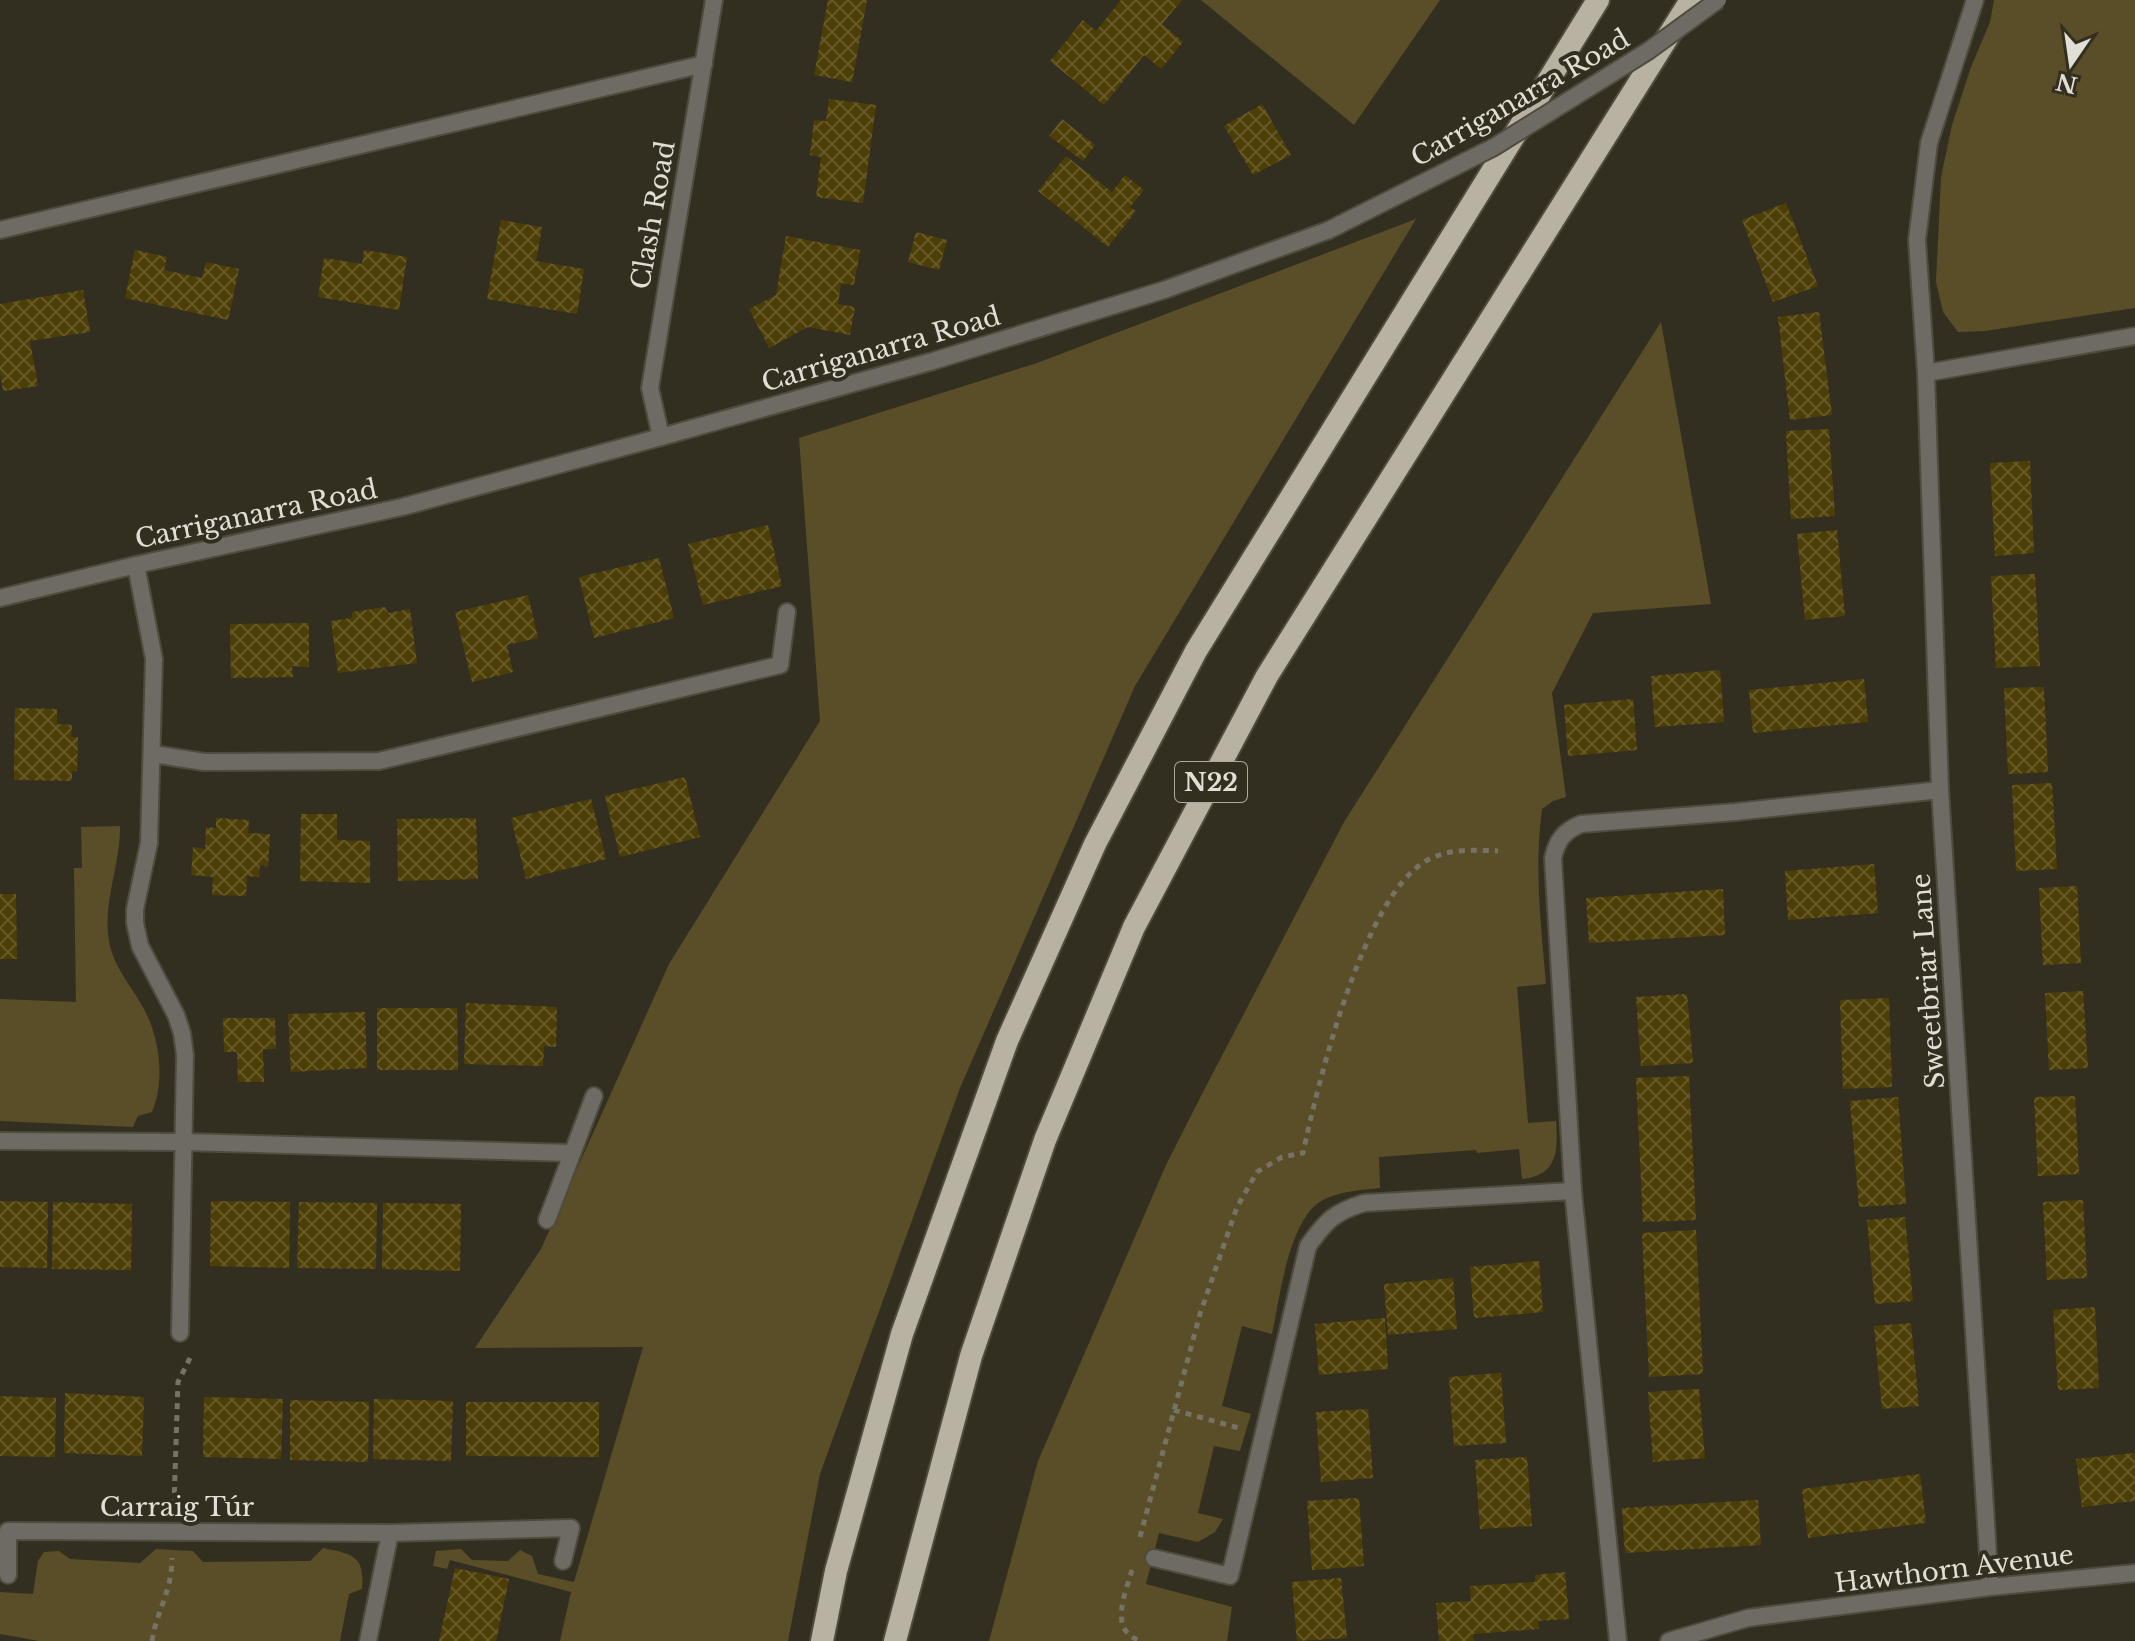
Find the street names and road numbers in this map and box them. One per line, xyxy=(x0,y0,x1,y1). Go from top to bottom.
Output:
street label: Carriganarra Road xyxy=(1405,22,1635,174)
street label: Clash Road xyxy=(624,138,682,292)
street label: Carriganarra Road xyxy=(758,300,1004,398)
street label: Carriganarra Road xyxy=(132,473,380,555)
road number: N22 xyxy=(1175,762,1247,802)
street label: Sweetbriar Lane xyxy=(1905,872,1951,1090)
street label: Carraig Túr xyxy=(100,1491,255,1523)
street label: Hawthorn Avenue xyxy=(1833,1538,2075,1600)

